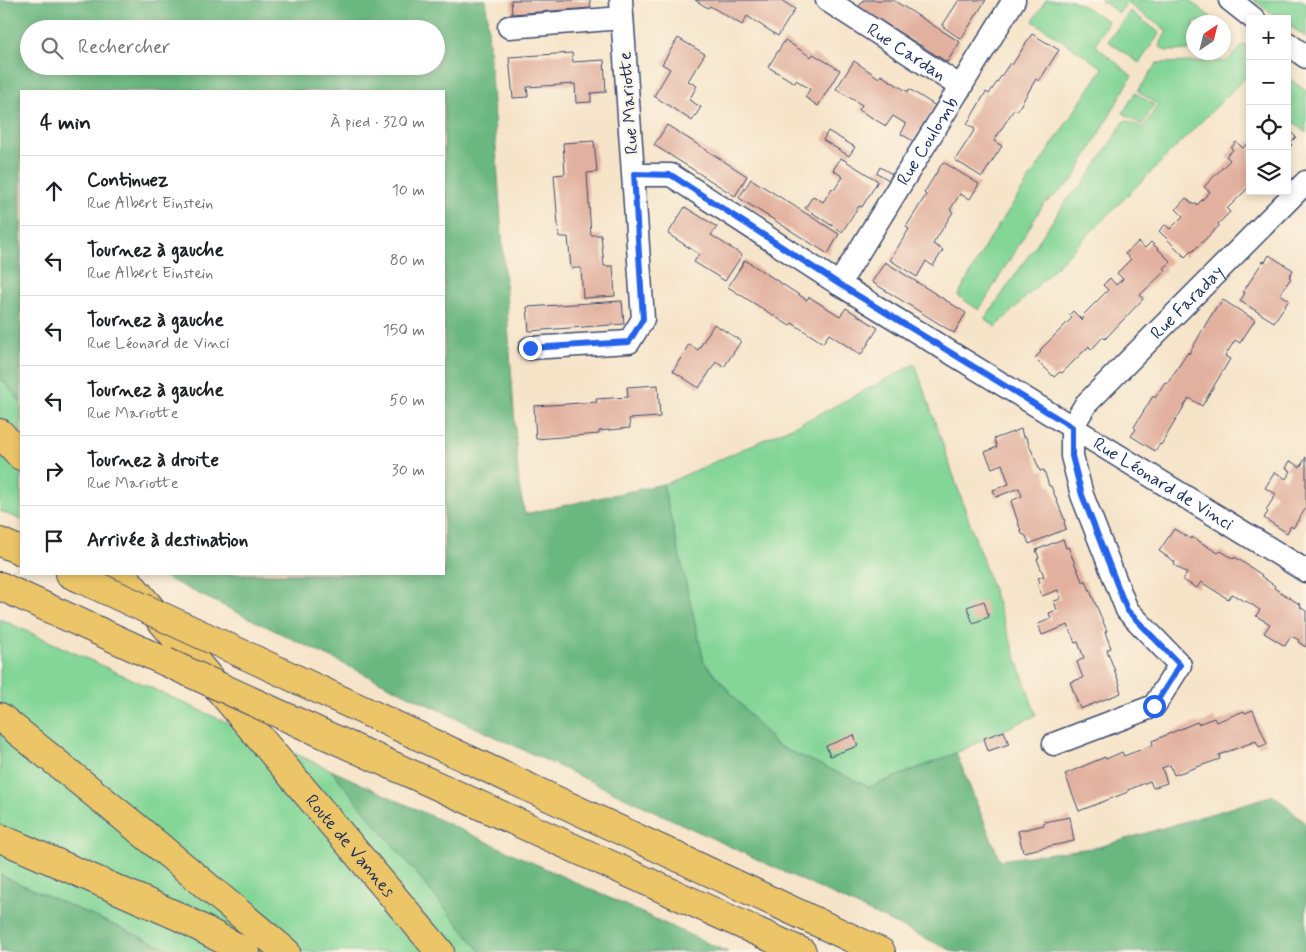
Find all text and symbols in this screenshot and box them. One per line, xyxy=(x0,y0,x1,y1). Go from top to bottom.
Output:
north arrow xyxy=(1186,15,1231,60)
map controls xyxy=(1246,15,1291,195)
button: + xyxy=(1246,15,1291,60)
street label: Rue Cardan xyxy=(862,18,950,87)
search box xyxy=(20,20,445,75)
icon: search xyxy=(38,34,66,62)
text: Rechercher xyxy=(78,35,170,60)
street label: Rue Mariotte xyxy=(613,51,645,155)
button: − xyxy=(1246,60,1291,105)
street label: Rue Coulomb xyxy=(892,93,964,190)
button: locate xyxy=(1246,105,1291,150)
text: 4 min xyxy=(40,109,91,137)
text: À pied · 320 m xyxy=(330,112,425,133)
button: layers xyxy=(1246,150,1291,195)
text: Continuez xyxy=(87,168,168,193)
icon: ahead xyxy=(40,177,68,205)
text: 10 m xyxy=(392,180,425,201)
text: Rue Albert Einstein xyxy=(87,193,213,214)
text: Tournez à gauche xyxy=(87,238,224,263)
icon: left xyxy=(40,247,68,275)
text: 80 m xyxy=(390,250,425,271)
street label: Rue Faraday xyxy=(1146,260,1230,345)
text: Rue Albert Einstein xyxy=(87,263,213,284)
text: Tournez à gauche xyxy=(87,308,224,333)
icon: left xyxy=(40,317,68,345)
text: 150 m xyxy=(383,320,425,341)
text: Rue Léonard de Vinci xyxy=(87,333,229,354)
route end xyxy=(519,337,542,360)
text: Tournez à gauche xyxy=(87,378,224,403)
icon: left xyxy=(40,387,68,415)
text: 50 m xyxy=(389,390,425,411)
text: Rue Mariotte xyxy=(87,403,179,424)
street label: Rue Léonard de Vinci xyxy=(1088,432,1237,536)
text: Tournez à droite xyxy=(87,448,219,473)
icon: right xyxy=(40,457,68,485)
text: 30 m xyxy=(392,460,425,481)
text: Rue Mariotte xyxy=(87,473,179,494)
icon: arrive xyxy=(40,527,68,555)
text: Arrivée à destination xyxy=(87,528,248,553)
route start xyxy=(1143,695,1166,718)
street label: Route de Vannes xyxy=(299,790,400,903)

